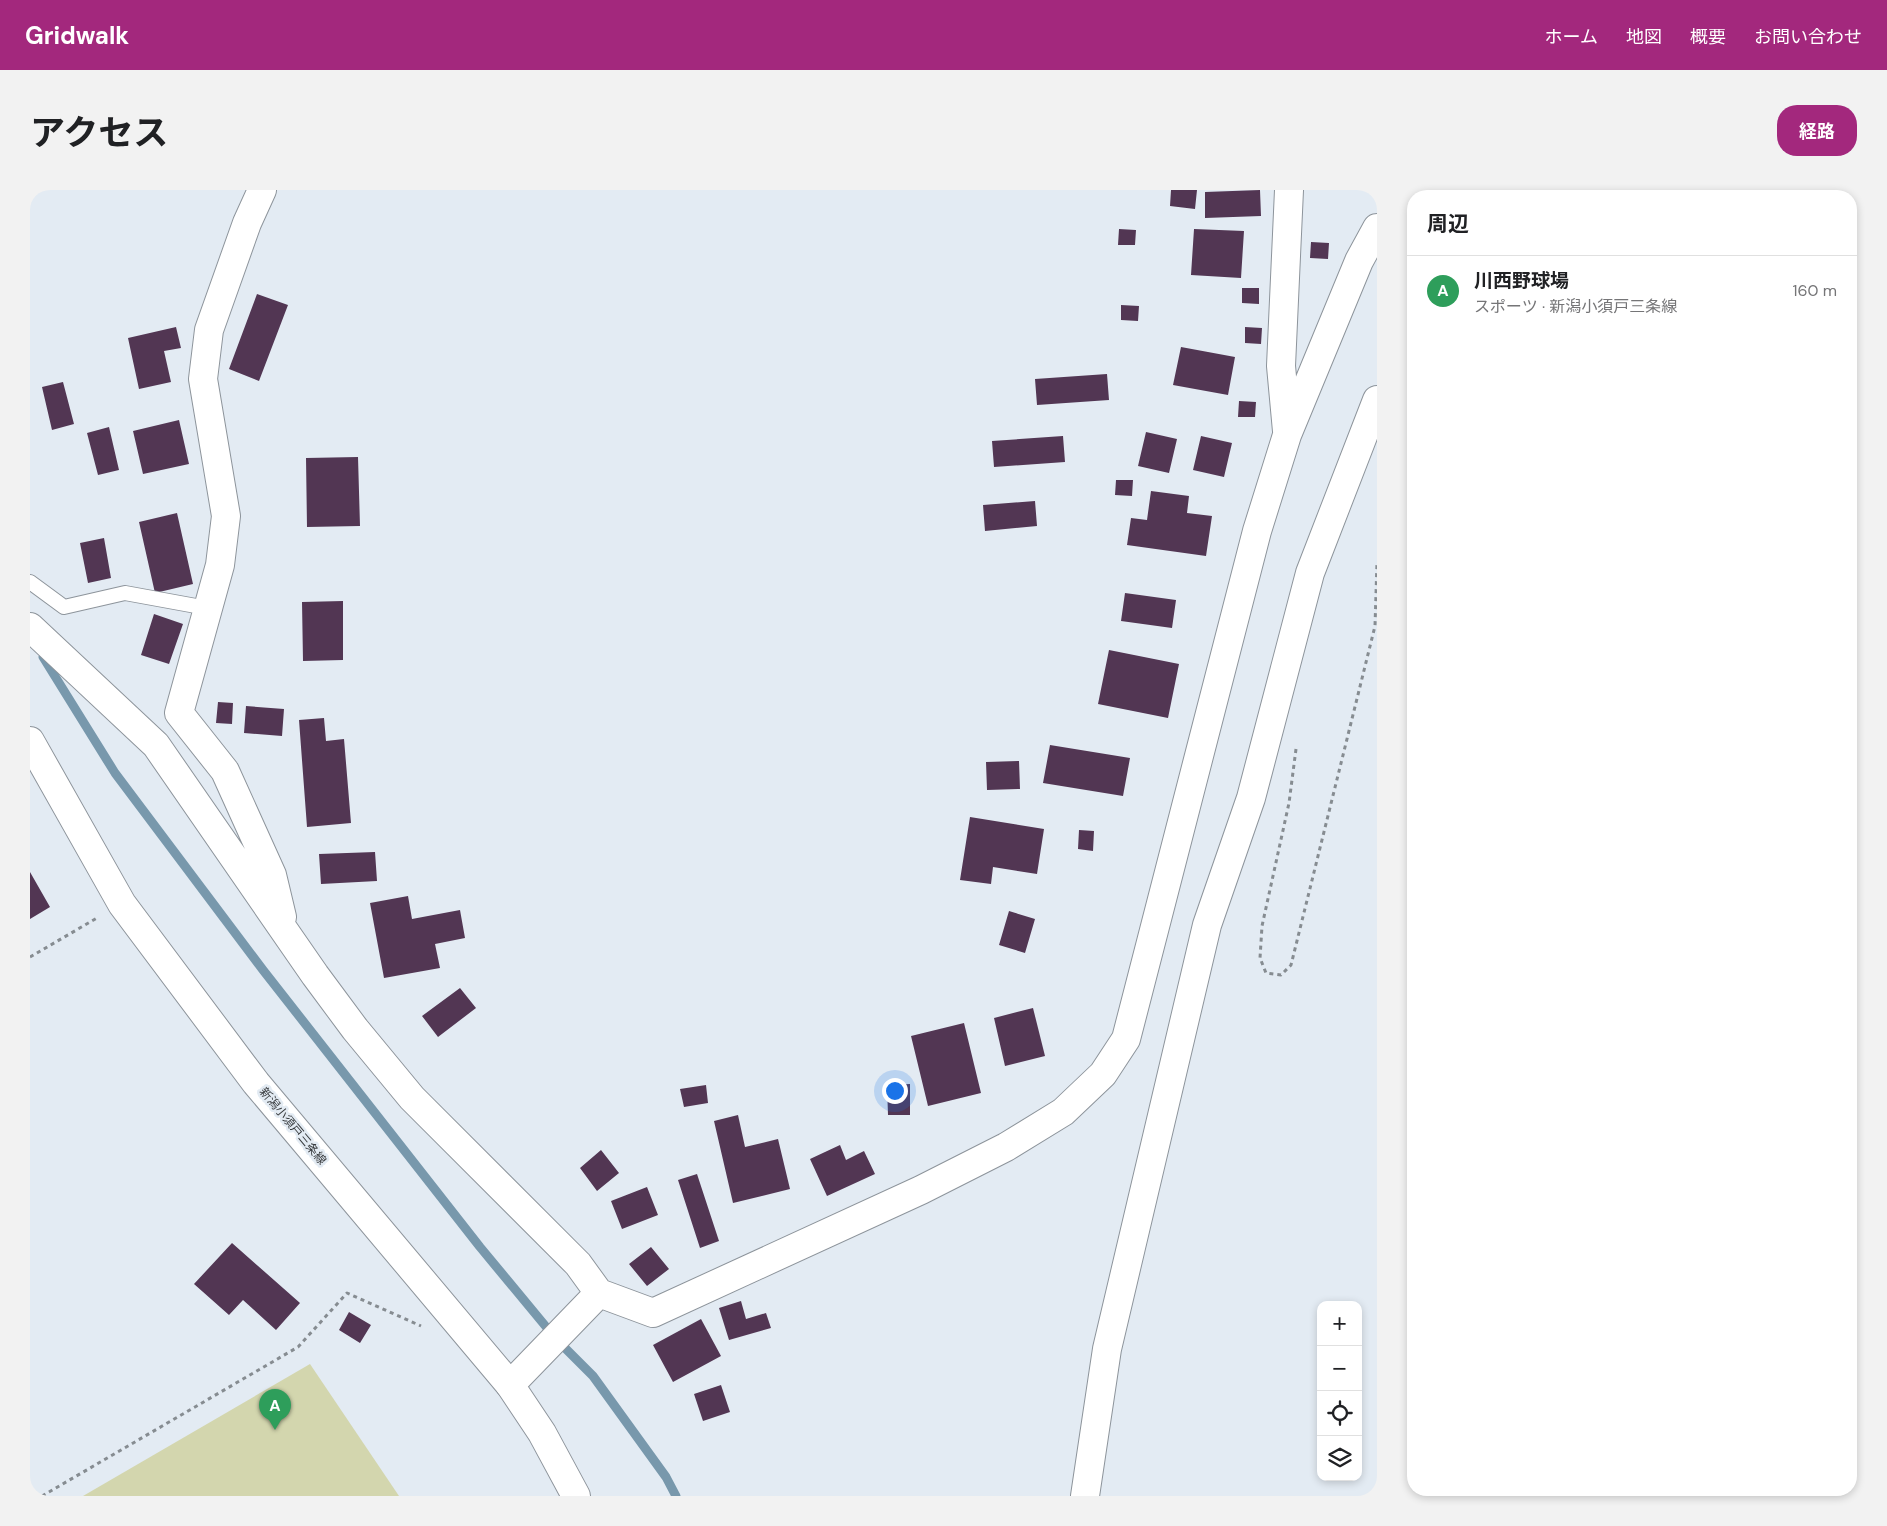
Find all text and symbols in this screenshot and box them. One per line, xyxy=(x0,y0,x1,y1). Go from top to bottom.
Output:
text: Gridwalk xyxy=(25,20,129,51)
text: ホーム xyxy=(1545,25,1598,49)
text: 地図 xyxy=(1626,25,1662,49)
text: 概要 xyxy=(1690,25,1726,49)
text: お問い合わせ xyxy=(1754,25,1862,49)
button: 経路 xyxy=(1777,105,1857,156)
text: アクセス xyxy=(30,110,168,156)
text: 周辺 xyxy=(1427,210,1469,238)
text: 川西野球場 xyxy=(1474,268,1569,293)
text: A xyxy=(1437,280,1449,301)
text: 160 m xyxy=(1793,280,1837,301)
text: スポーツ · 新潟小須戸三条線 xyxy=(1474,296,1677,317)
your location xyxy=(882,1078,908,1104)
street label: 新潟小須戸三条線 xyxy=(256,1084,330,1168)
map controls xyxy=(1317,1301,1362,1481)
button: + xyxy=(1317,1301,1362,1346)
button: − xyxy=(1317,1346,1362,1391)
pin: A xyxy=(259,1389,291,1430)
button: locate xyxy=(1317,1391,1362,1436)
button: layers xyxy=(1317,1436,1362,1481)

